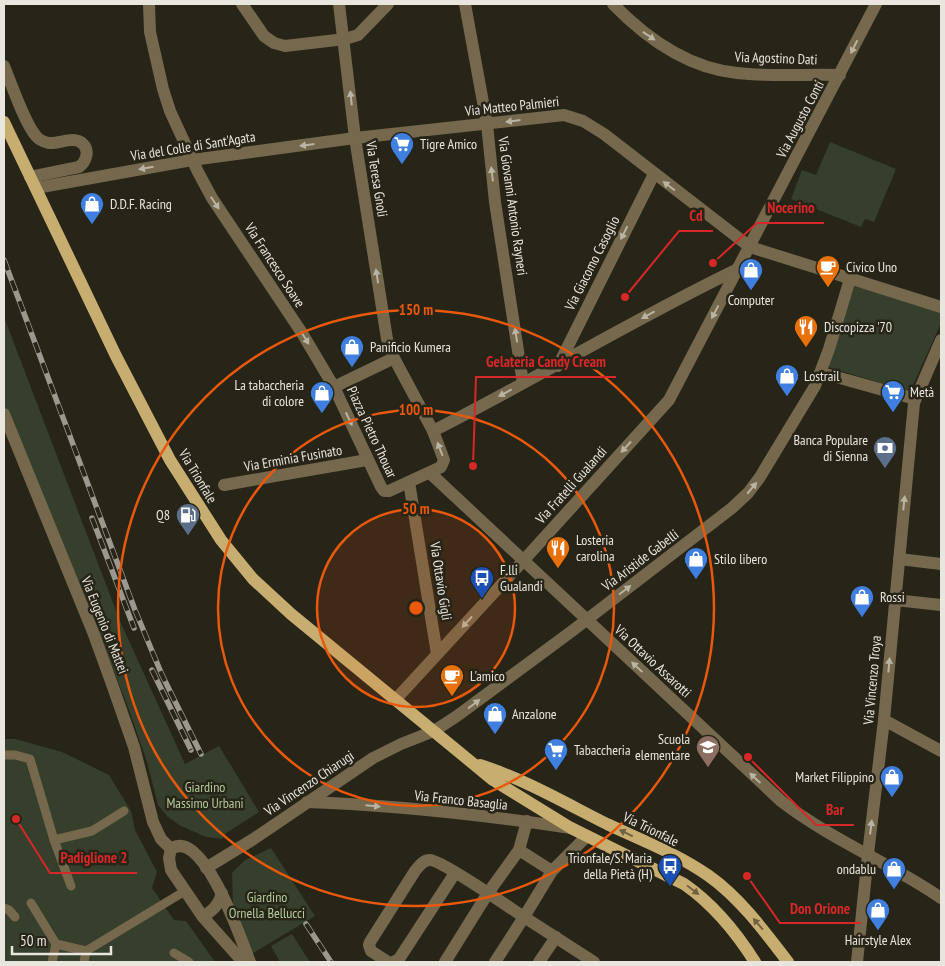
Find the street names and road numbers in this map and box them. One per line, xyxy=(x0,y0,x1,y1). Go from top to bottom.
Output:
street label: Via Agostino Dati xyxy=(733,48,818,68)
street label: Via Augusto Conti xyxy=(772,77,828,162)
street label: Via Matteo Palmieri xyxy=(463,92,560,120)
street label: Via del Colle di Sant'Agata xyxy=(128,127,257,165)
street label: Via Giovanni Antonio Rayneri xyxy=(494,134,532,277)
street label: Via Teresa Gnoli xyxy=(362,139,392,218)
street label: Via Giacomo Casoglio xyxy=(560,213,624,314)
street label: Via Francesco Soave xyxy=(240,218,309,311)
street label: Piazza Pietro Thouar xyxy=(343,383,401,481)
street label: Via Erminia Fusinato xyxy=(242,441,343,476)
street label: Via Fratelli Gualandi xyxy=(531,443,610,528)
street label: Via Trionfale xyxy=(174,445,221,507)
street label: Via Aristide Gabelli xyxy=(597,525,682,595)
street label: Via Ottavio Gigli xyxy=(426,540,456,621)
street label: Via Eugenio di Mattei xyxy=(77,573,133,676)
street label: Via Ottavio Assarotti xyxy=(610,620,695,701)
street label: Via Vincenzo Troya xyxy=(859,635,885,726)
street label: Via Vincenzo Chiarugi xyxy=(260,746,357,820)
street label: Via Franco Basaglia xyxy=(412,786,509,814)
street label: Via Trionfale xyxy=(619,807,682,850)

